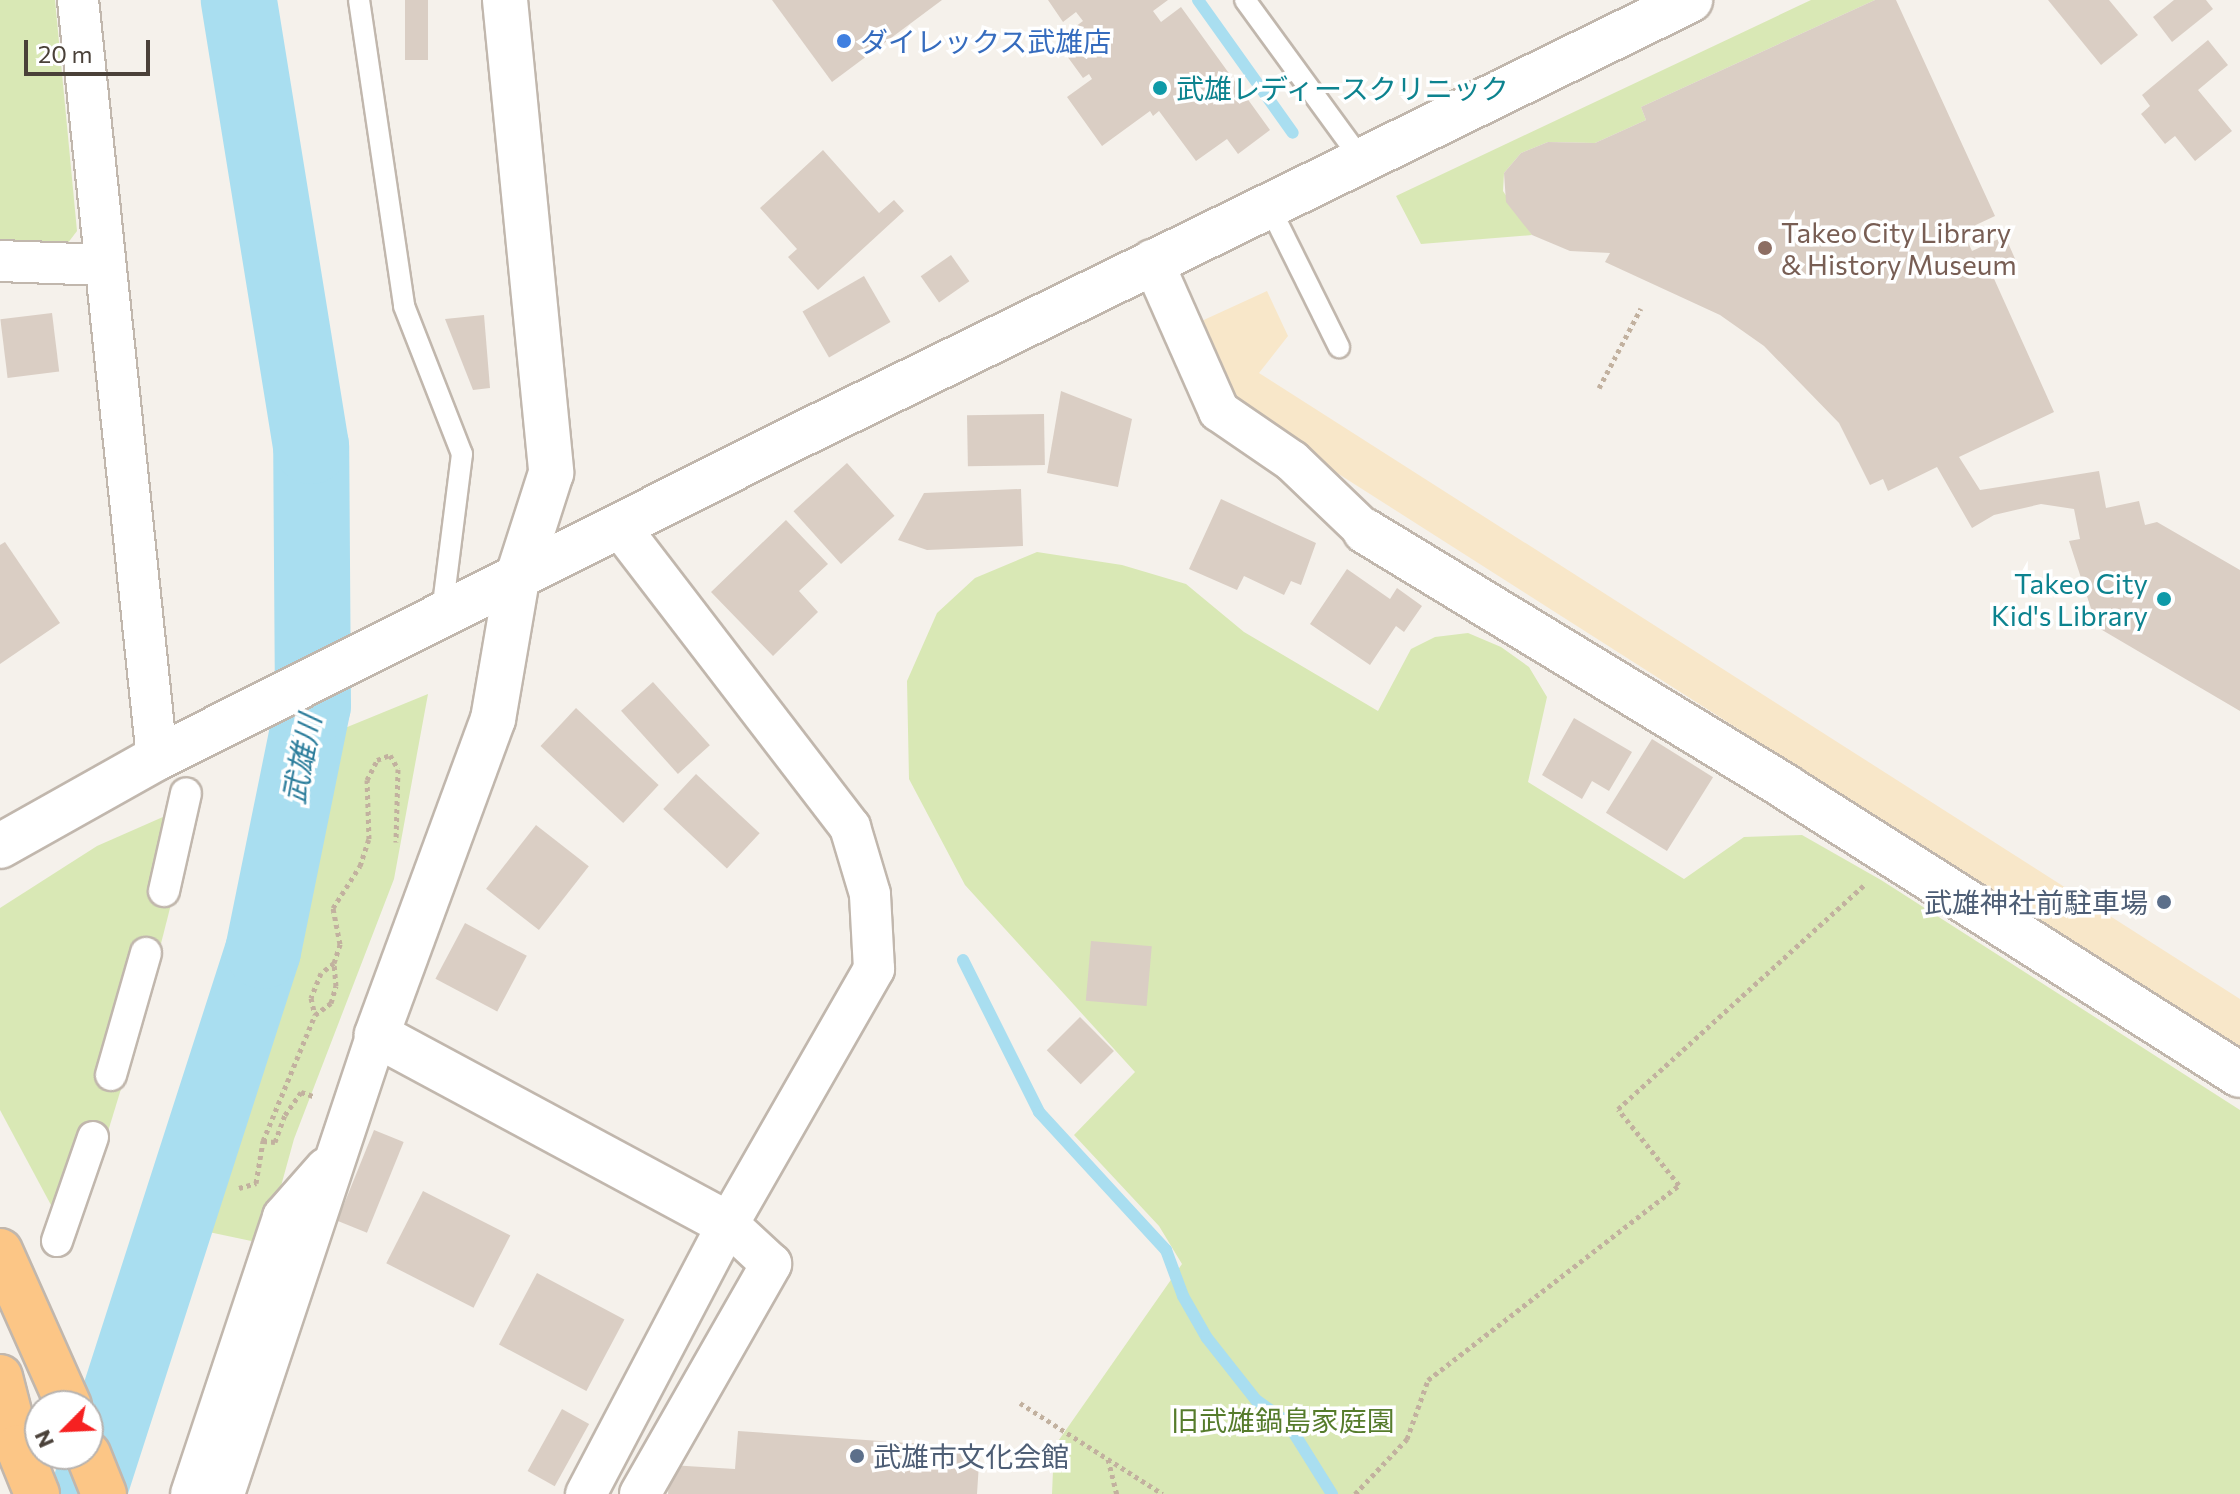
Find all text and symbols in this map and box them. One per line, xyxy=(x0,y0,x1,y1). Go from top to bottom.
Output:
scale bar xyxy=(28,24,154,74)
place label: ダイレックス武雄店 xyxy=(860,24,1112,58)
marker: ダイレックス武雄店 xyxy=(835,32,853,50)
text: 20 m xyxy=(38,39,92,68)
place label: 武雄レディースクリニック xyxy=(1176,71,1512,105)
marker: 武雄レディースクリニック xyxy=(1151,79,1169,97)
place label: Takeo City Library & History Museum xyxy=(1781,215,2017,281)
marker: Takeo City Library & History Museum xyxy=(1756,239,1774,257)
place label: Takeo City Kid's Library xyxy=(1991,566,2148,632)
marker: Takeo City Kid's Library xyxy=(2155,590,2173,608)
water label: 武雄川 xyxy=(275,711,327,807)
place label: 武雄神社前駐車場 xyxy=(1924,885,2148,919)
marker: 武雄神社前駐車場 xyxy=(2155,893,2173,911)
north arrow xyxy=(24,1390,104,1470)
park label: 旧武雄鍋島家庭園 xyxy=(1171,1403,1395,1437)
text: N xyxy=(28,1426,59,1452)
place label: 武雄市文化会館 xyxy=(873,1439,1069,1473)
marker: 武雄市文化会館 xyxy=(848,1447,866,1465)

